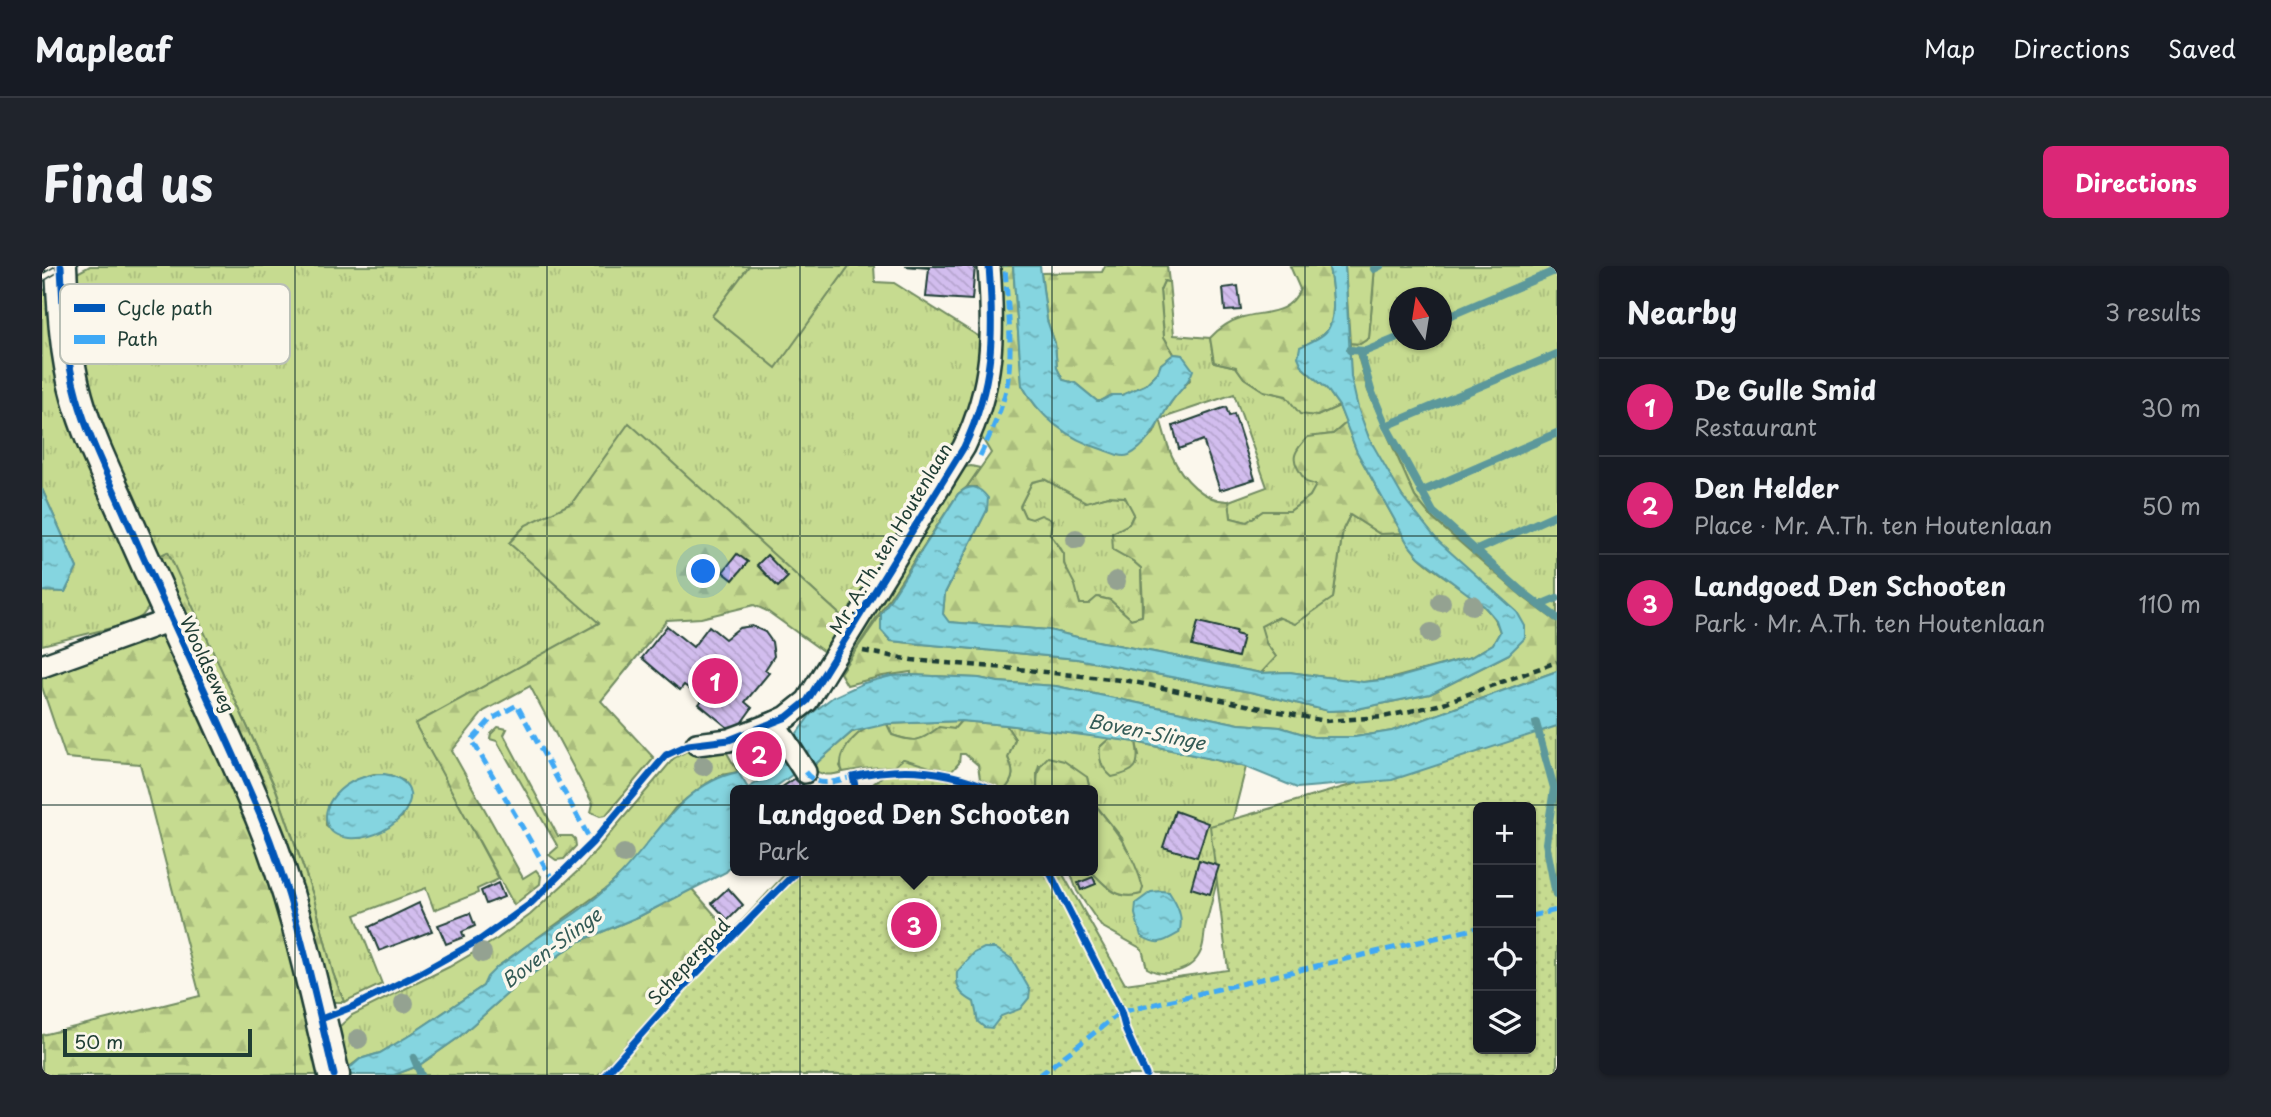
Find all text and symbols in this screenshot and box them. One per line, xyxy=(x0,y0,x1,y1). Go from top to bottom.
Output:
text: Mapleaf xyxy=(35,23,171,73)
text: Map xyxy=(1924,30,1975,66)
text: Directions xyxy=(2013,30,2130,66)
text: Saved xyxy=(2168,30,2236,66)
text: Find us xyxy=(42,145,213,219)
button: Directions xyxy=(2043,146,2229,218)
legend xyxy=(60,284,290,364)
north arrow xyxy=(1389,287,1452,350)
text: Nearby xyxy=(1627,289,1737,334)
text: Cycle path xyxy=(117,293,213,321)
text: 3 results xyxy=(2105,294,2201,329)
text: Path xyxy=(117,324,158,352)
text: De Gulle Smid xyxy=(1694,370,1876,409)
text: 1 xyxy=(1645,390,1656,425)
text: 30 m xyxy=(2140,390,2201,425)
text: Restaurant xyxy=(1694,409,1817,444)
street label: Mr. A.Th. ten Houtenlaan xyxy=(822,437,958,639)
text: Den Helder xyxy=(1694,468,1839,507)
text: 2 xyxy=(1642,488,1658,523)
text: 50 m xyxy=(2141,488,2201,523)
text: Place · Mr. A.Th. ten Houtenlaan xyxy=(1694,507,2052,542)
your location xyxy=(686,554,720,588)
text: Landgoed Den Schooten xyxy=(1694,566,2006,605)
text: 3 xyxy=(1642,586,1658,621)
text: 110 m xyxy=(2139,586,2201,621)
text: Park · Mr. A.Th. ten Houtenlaan xyxy=(1694,605,2045,640)
street label: Wooldseweg xyxy=(174,611,242,717)
pin: 1 xyxy=(692,655,738,707)
water label: Boven-Slinge xyxy=(1086,706,1208,756)
pin: 2 xyxy=(736,728,782,780)
popup xyxy=(730,785,1098,876)
text: Landgoed Den Schooten xyxy=(758,794,1070,833)
map controls xyxy=(1473,802,1536,1054)
button: + xyxy=(1473,802,1536,865)
text: Park xyxy=(758,833,809,868)
button: − xyxy=(1473,865,1536,928)
pin: 3 xyxy=(891,899,937,951)
water label: Boven-Slinge xyxy=(495,900,607,994)
street label: Scheperspad xyxy=(641,912,735,1010)
button: locate xyxy=(1473,928,1536,991)
button: layers xyxy=(1473,991,1536,1054)
scale bar xyxy=(63,1026,252,1058)
text: 50 m xyxy=(74,1027,123,1055)

